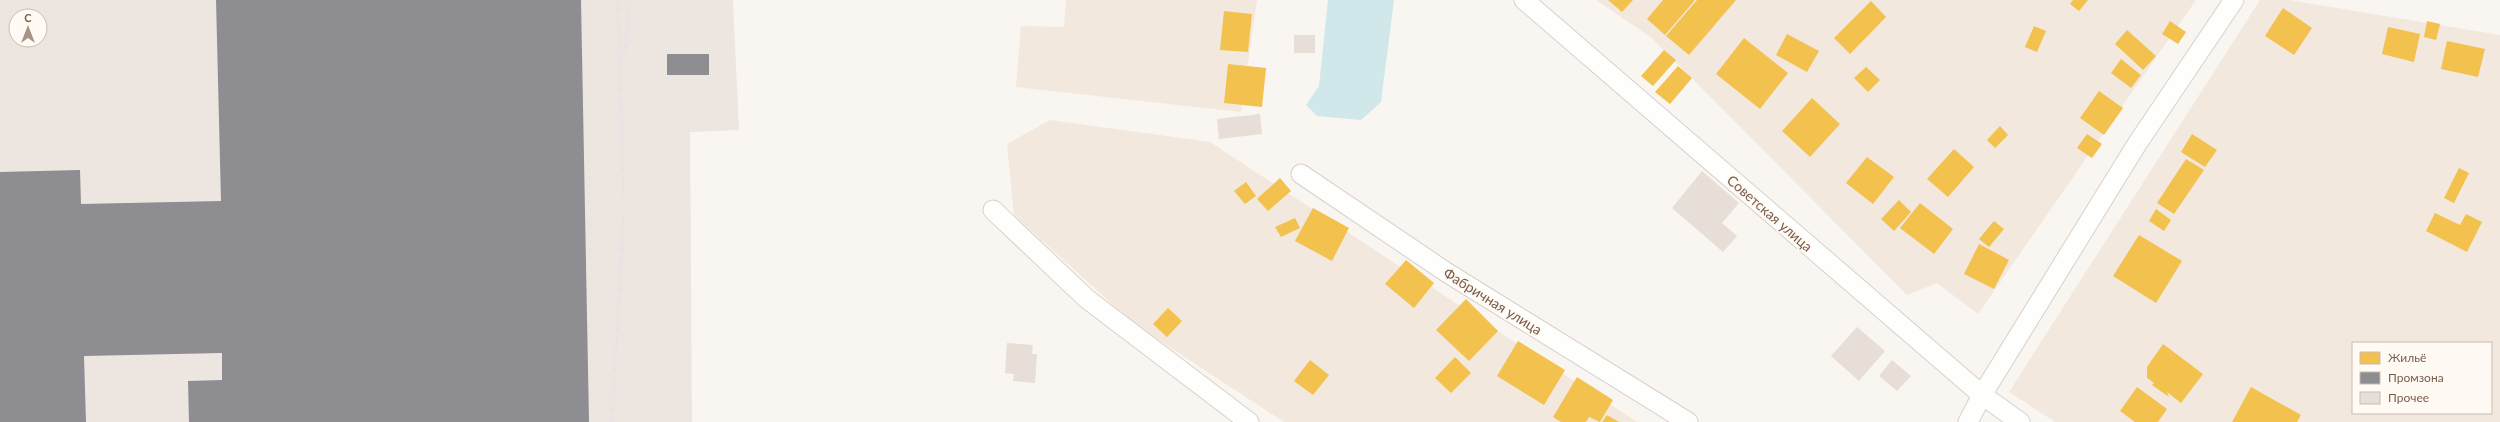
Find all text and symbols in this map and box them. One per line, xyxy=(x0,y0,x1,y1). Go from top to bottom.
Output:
north arrow xyxy=(8,8,48,48)
text: С xyxy=(24,11,32,24)
street label: Советская улица xyxy=(1724,171,1816,255)
street label: Фабричная улица xyxy=(1441,264,1545,338)
legend xyxy=(2352,342,2492,414)
text: Жильё xyxy=(2388,350,2426,365)
text: Промзона xyxy=(2388,370,2444,385)
text: Прочее xyxy=(2388,390,2429,405)

